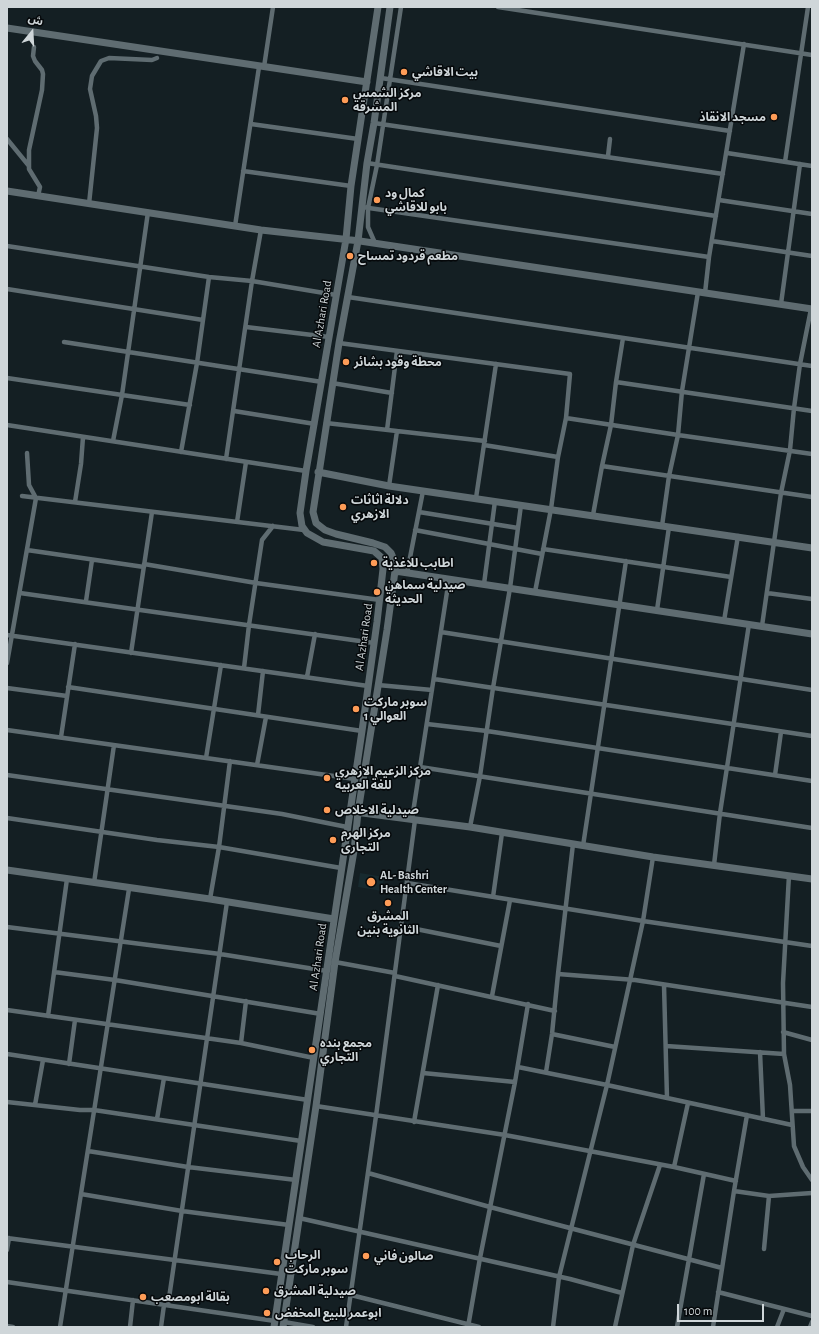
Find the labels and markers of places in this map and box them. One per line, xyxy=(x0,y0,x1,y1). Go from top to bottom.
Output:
place label: بيت الاقاشي xyxy=(412,65,478,79)
marker: بيت الاقاشي xyxy=(399,67,409,77)
place label: مركز الشمس المشرقة xyxy=(353,86,421,114)
marker: مركز الشمس المشرقة xyxy=(340,95,350,105)
place label: مسجد الانقاذ xyxy=(699,110,766,124)
marker: مسجد الانقاذ xyxy=(769,112,779,122)
place label: كمال ود بابو للاقاشي xyxy=(385,186,447,214)
marker: كمال ود بابو للاقاشي xyxy=(372,195,382,205)
place label: مطعم قردود تمساح xyxy=(358,249,458,263)
marker: مطعم قردود تمساح xyxy=(345,251,355,261)
place label: محطة وقود بشائر xyxy=(354,355,442,369)
marker: محطة وقود بشائر xyxy=(341,357,351,367)
place label: دلالة اثاثات الازهري xyxy=(351,493,409,521)
marker: دلالة اثاثات الازهري xyxy=(338,502,348,512)
place label: اطابب للاغذية xyxy=(382,556,454,570)
marker: اطابب للاغذية xyxy=(369,558,379,568)
place label: صيدلية سماهن الحديثة xyxy=(385,578,465,606)
marker: صيدلية سماهن الحديثة xyxy=(372,587,382,597)
place label: سوبر ماركت العوالي 1 xyxy=(364,695,427,723)
marker: سوبر ماركت العوالي 1 xyxy=(351,704,361,714)
place label: مركز الزعيم الازهري للغة العربية xyxy=(335,764,431,792)
marker: مركز الزعيم الازهري للغة العربية xyxy=(322,773,332,783)
place label: صيدلية الاخلاص xyxy=(335,803,419,817)
marker: صيدلية الاخلاص xyxy=(322,805,332,815)
place label: مركز الهرم التجارى xyxy=(341,826,391,854)
marker: مركز الهرم التجارى xyxy=(328,835,338,845)
place label: AL- Bashri Health Center xyxy=(380,868,447,896)
marker: AL- Bashri Health Center xyxy=(365,876,377,888)
marker: المشرق الثانوية بنين xyxy=(383,898,393,908)
place label: المشرق الثانوية بنين xyxy=(357,909,419,937)
place label: مجمع بنده التجاري xyxy=(320,1036,372,1064)
marker: مجمع بنده التجاري xyxy=(307,1045,317,1055)
place label: الرحاب سوبر ماركت xyxy=(285,1248,348,1276)
place label: صالون فاني xyxy=(374,1249,433,1263)
marker: صالون فاني xyxy=(361,1251,371,1261)
marker: الرحاب سوبر ماركت xyxy=(272,1257,282,1267)
place label: صيدلية المشرق xyxy=(274,1284,356,1298)
marker: صيدلية المشرق xyxy=(261,1286,271,1296)
place label: بقالة ابومصعب xyxy=(151,1290,230,1304)
marker: بقالة ابومصعب xyxy=(138,1292,148,1302)
place label: ابوعمر للبيع المخفض xyxy=(275,1306,381,1320)
marker: ابوعمر للبيع المخفض xyxy=(262,1308,272,1318)

